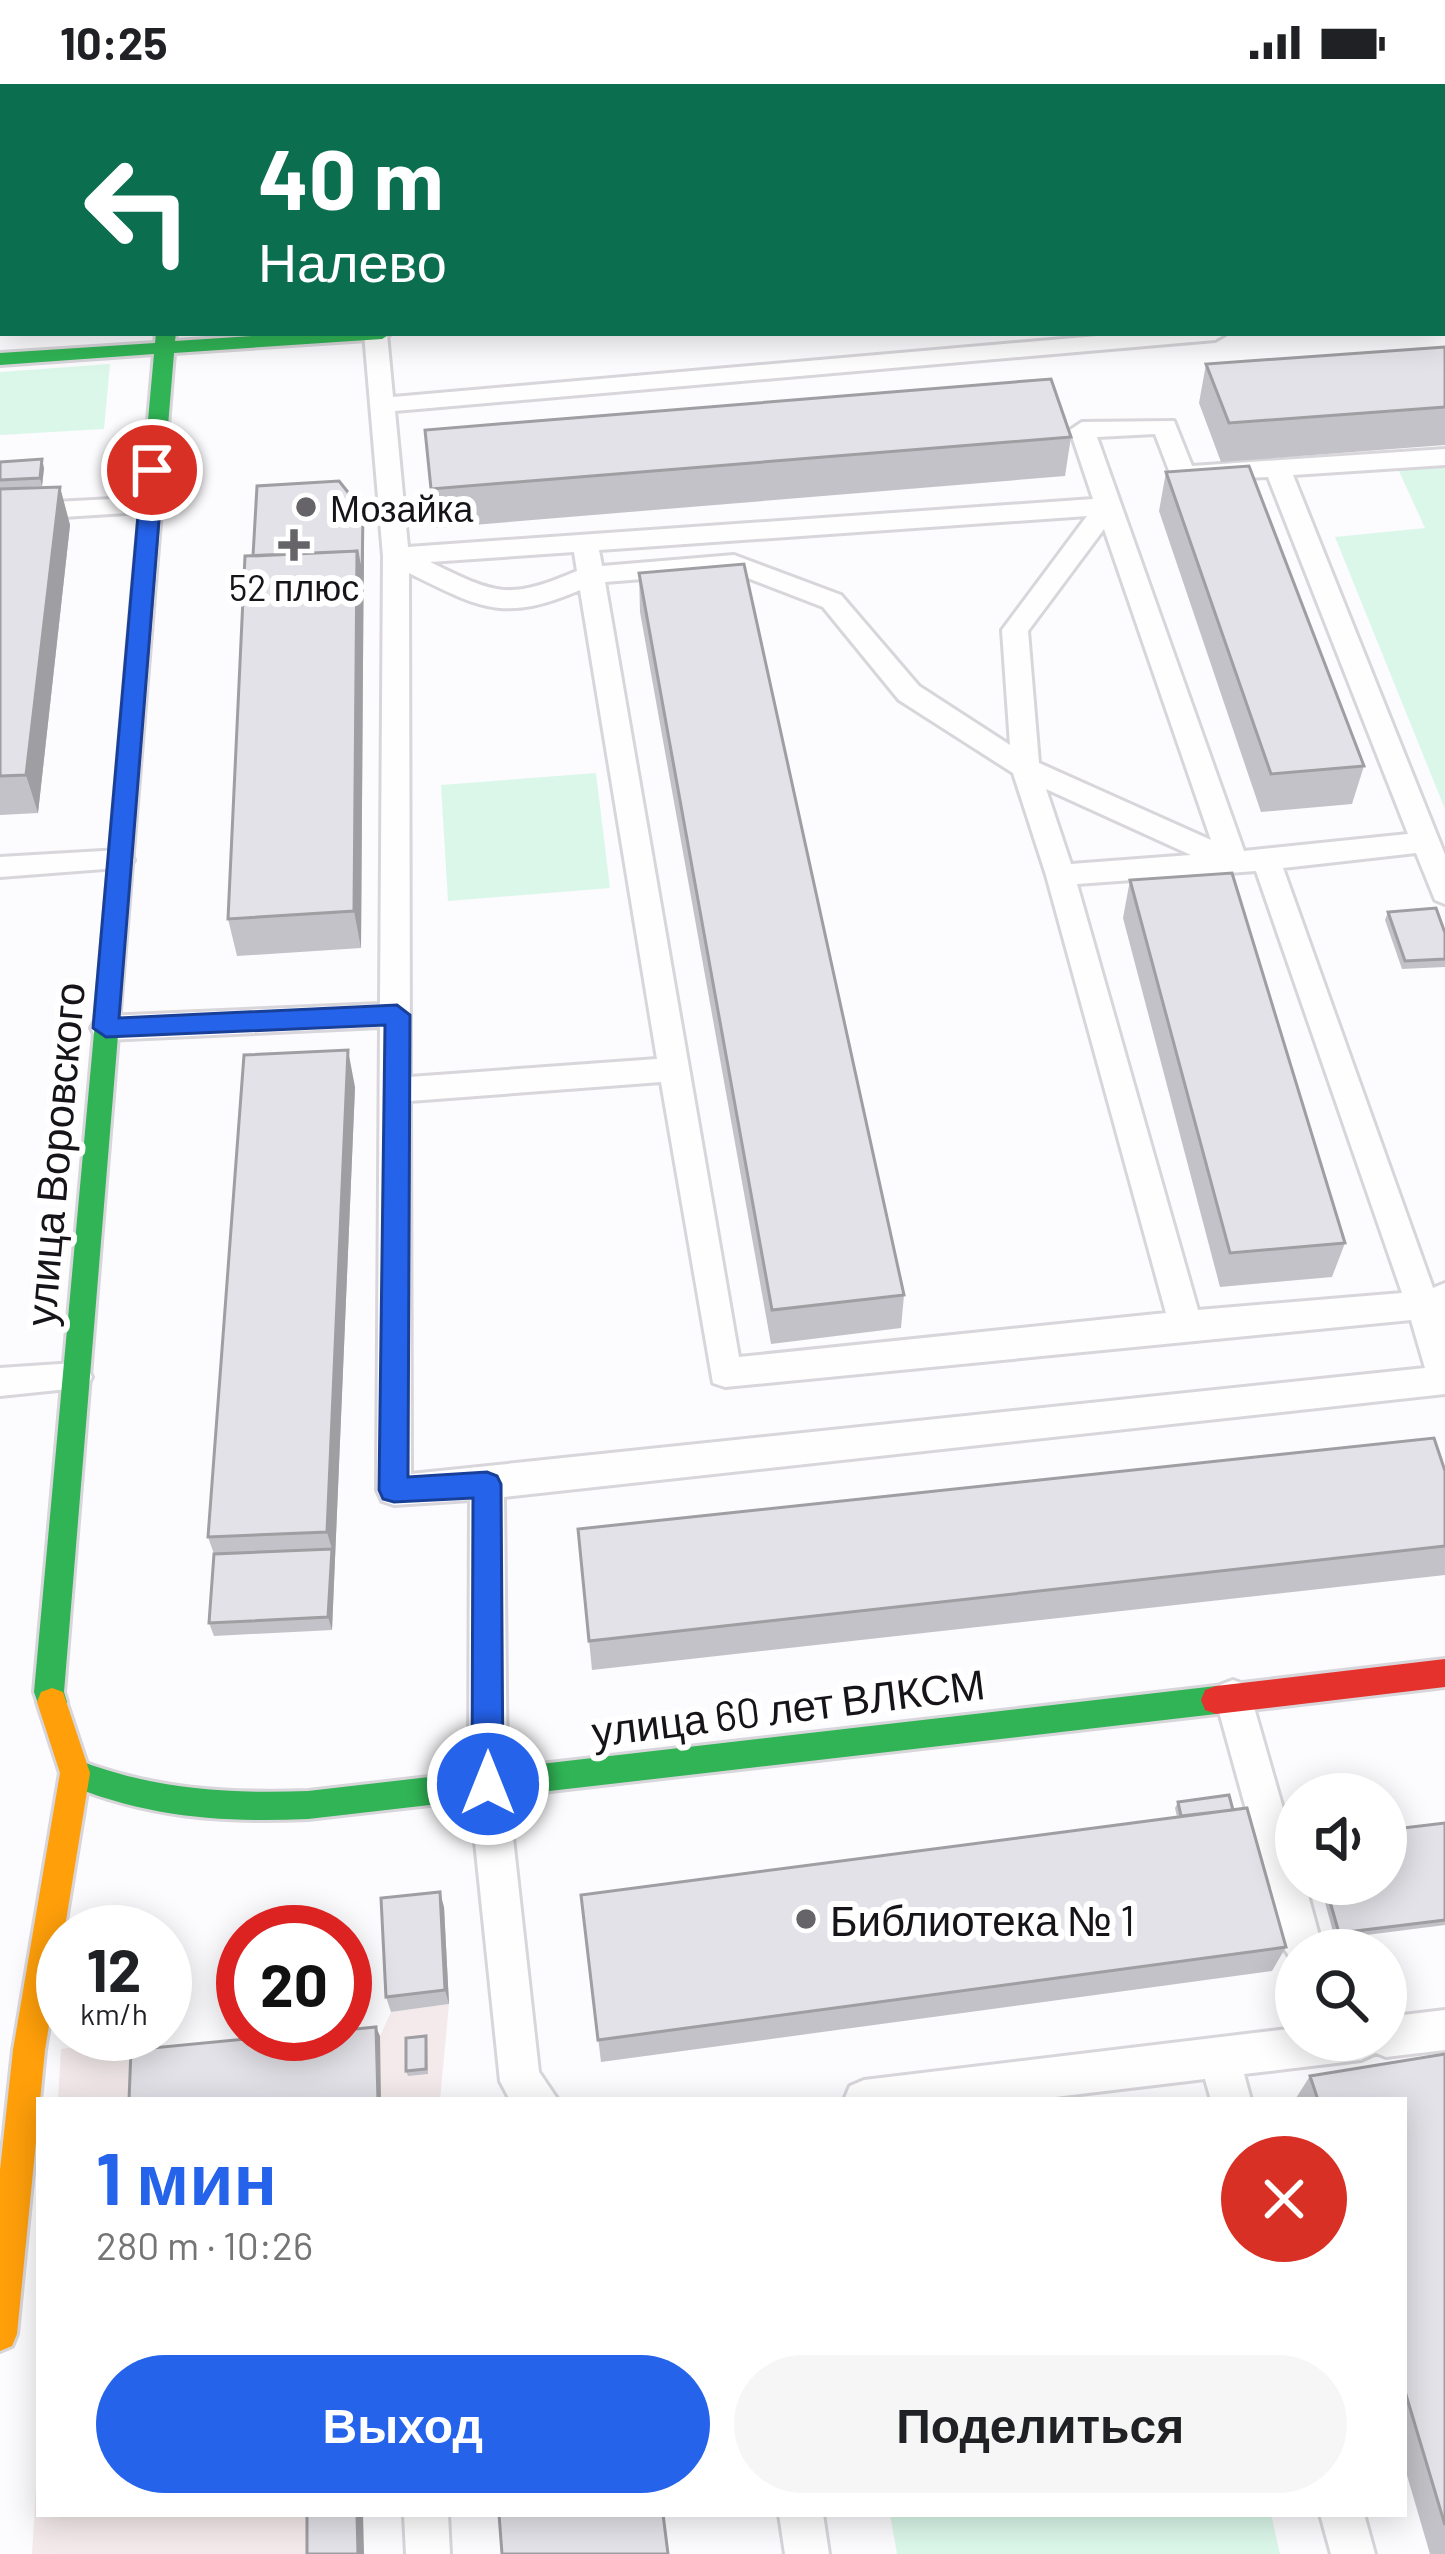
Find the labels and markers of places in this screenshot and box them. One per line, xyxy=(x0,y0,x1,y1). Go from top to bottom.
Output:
pin xyxy=(101,419,203,521)
place label: Мозайка xyxy=(330,486,474,529)
marker: Мозайка xyxy=(293,494,319,520)
marker: 52 плюс xyxy=(281,532,307,558)
place label: 52 плюс xyxy=(229,565,359,608)
place label: Библиотека № 1 xyxy=(830,1894,1135,1944)
marker: Библиотека № 1 xyxy=(793,1906,819,1932)

